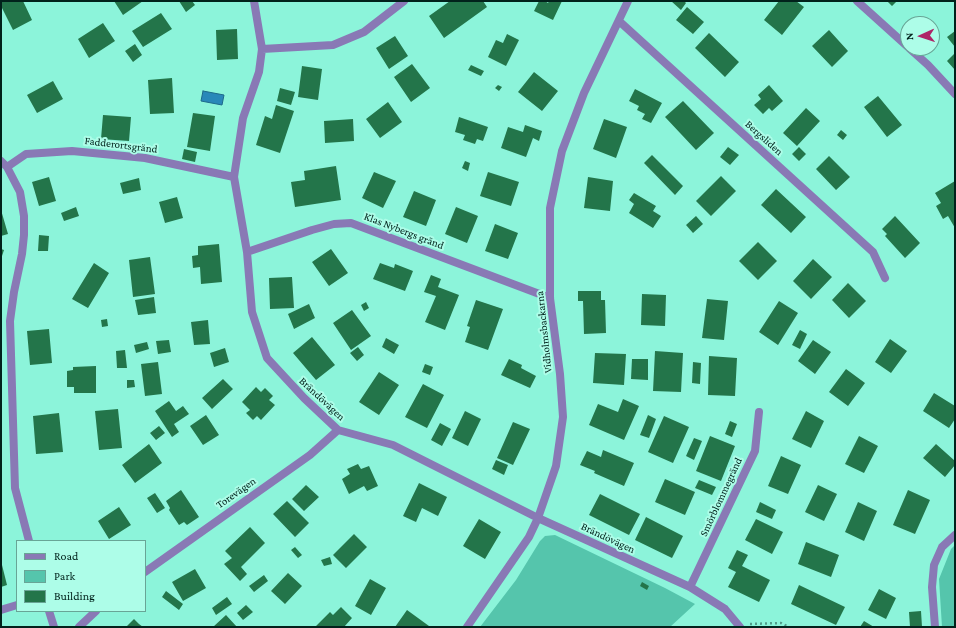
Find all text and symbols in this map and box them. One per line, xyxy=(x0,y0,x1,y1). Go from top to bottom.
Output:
north arrow xyxy=(900,16,940,56)
text: N xyxy=(903,33,915,41)
street label: Bergsliden xyxy=(742,118,786,158)
street label: Fadderortsgränd xyxy=(84,134,158,156)
street label: Klas Nybergs gränd xyxy=(362,210,446,252)
street label: Vidholmsbackarna xyxy=(533,290,555,374)
street label: Brändövägen xyxy=(296,374,348,424)
street label: Smörblommegränd xyxy=(697,455,745,539)
street label: Torevägen xyxy=(214,475,258,511)
street label: Brändövägen xyxy=(579,520,637,556)
legend xyxy=(16,540,146,612)
text: Road xyxy=(54,549,78,563)
text: Park xyxy=(54,569,75,583)
text: Building xyxy=(54,589,95,603)

